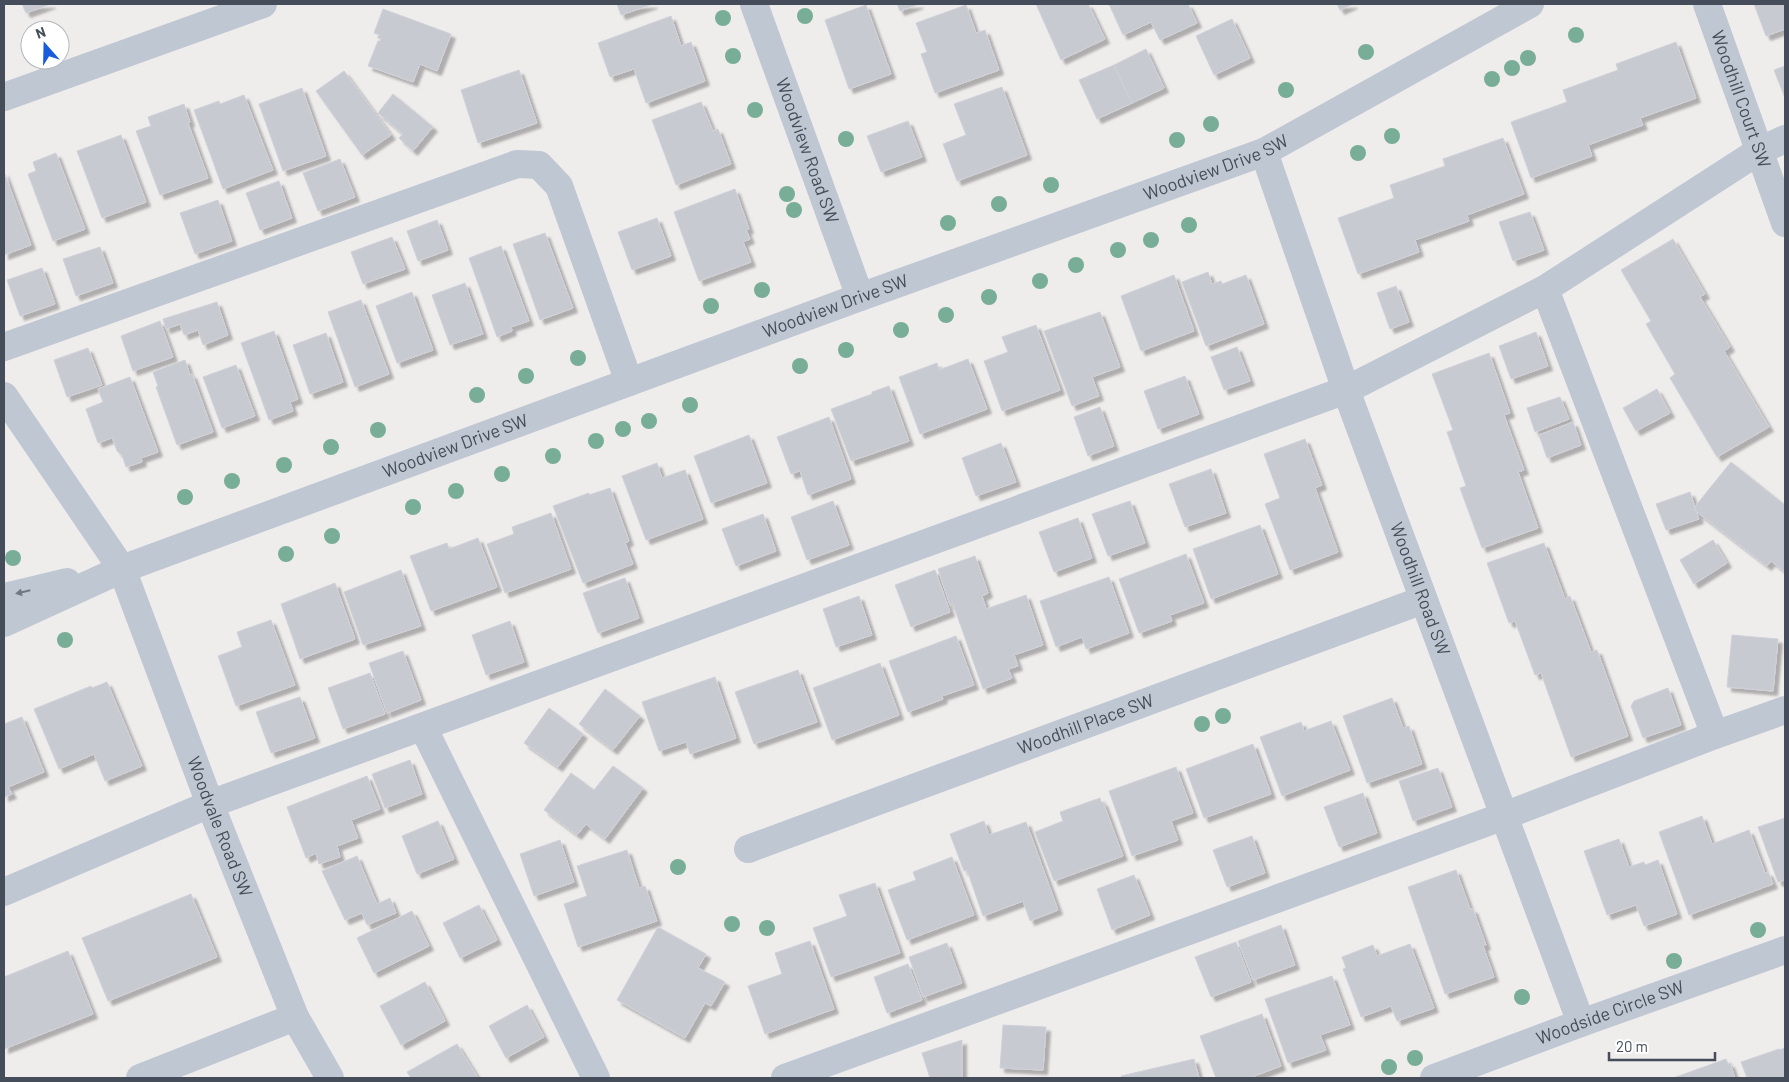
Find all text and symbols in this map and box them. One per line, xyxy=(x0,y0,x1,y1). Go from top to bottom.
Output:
north arrow xyxy=(20,20,70,70)
text: N xyxy=(33,23,48,42)
street label: Woodhill Court SW xyxy=(1707,27,1776,171)
street label: Woodview Road SW xyxy=(772,75,844,226)
street label: Woodview Drive SW xyxy=(1140,129,1292,204)
street label: Woodview Drive SW xyxy=(759,269,911,342)
street label: Woodview Drive SW xyxy=(379,408,531,482)
street label: Woodhill Road SW xyxy=(1386,519,1456,658)
one-way arrow xyxy=(16,588,31,596)
street label: Woodhill Place SW xyxy=(1014,688,1157,759)
street label: Woodvale Road SW xyxy=(183,753,258,900)
street label: Woodside Circle SW xyxy=(1533,975,1687,1049)
scale bar xyxy=(1609,1030,1715,1062)
text: 20 m xyxy=(1616,1037,1648,1055)

